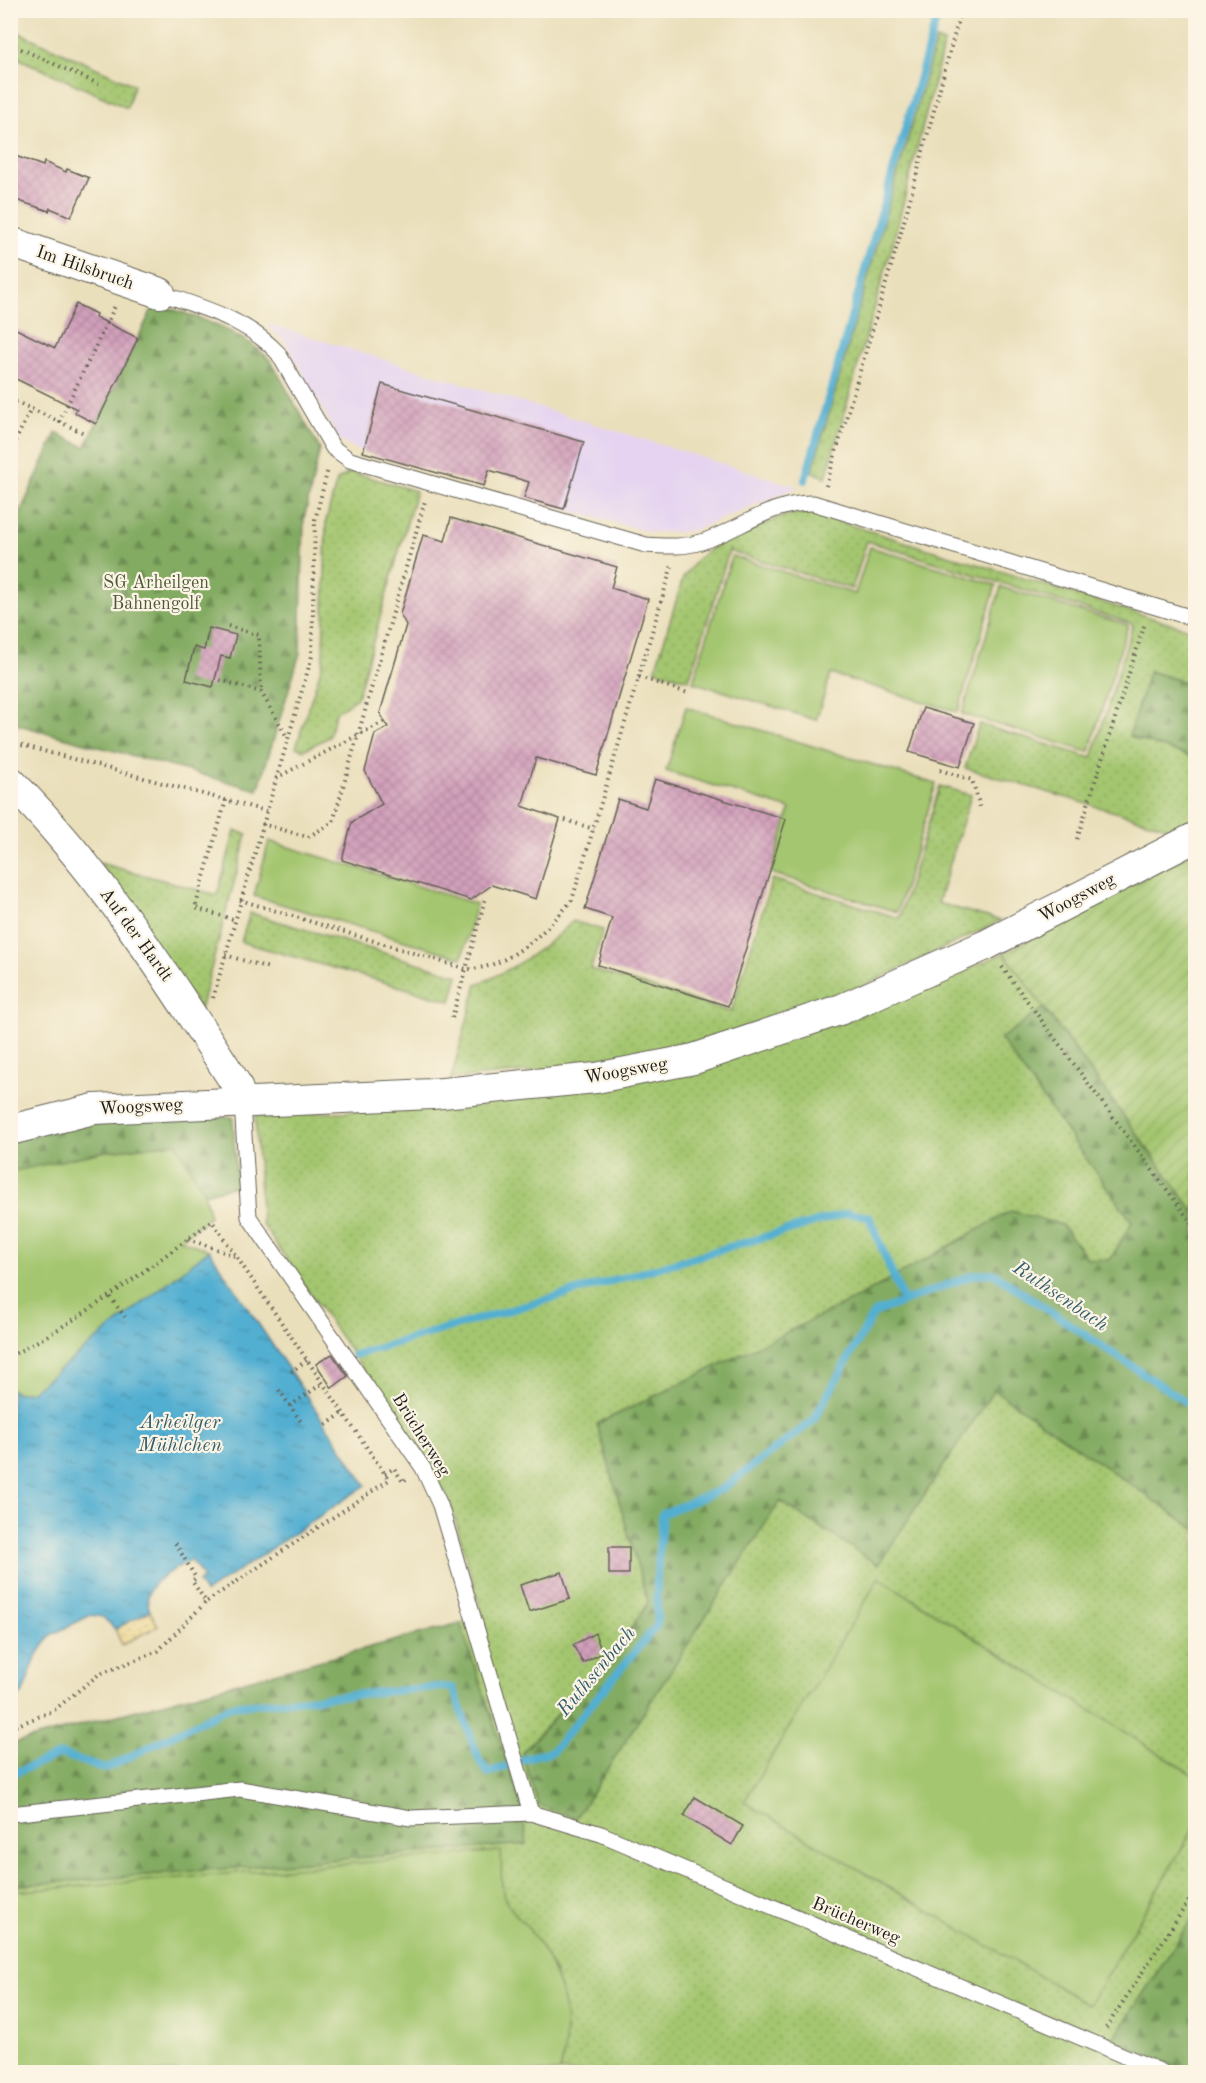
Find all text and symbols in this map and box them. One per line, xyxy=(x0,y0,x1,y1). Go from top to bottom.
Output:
street label: Im Hilsbruch xyxy=(34,243,136,293)
park label: SG Arheilgen Bahnengolf xyxy=(103,574,209,613)
street label: Woogsweg xyxy=(1036,870,1119,926)
street label: Auf der Hardt xyxy=(96,885,176,985)
street label: Woogsweg xyxy=(583,1055,669,1087)
street label: Woogsweg xyxy=(99,1096,184,1118)
water label: Ruthsenbach xyxy=(1008,1258,1111,1336)
street label: Brücherweg xyxy=(389,1390,454,1480)
water label: Arheilger Mühlchen xyxy=(137,1413,222,1456)
water label: Ruthsenbach xyxy=(553,1624,640,1721)
street label: Brücherweg xyxy=(809,1894,903,1948)

